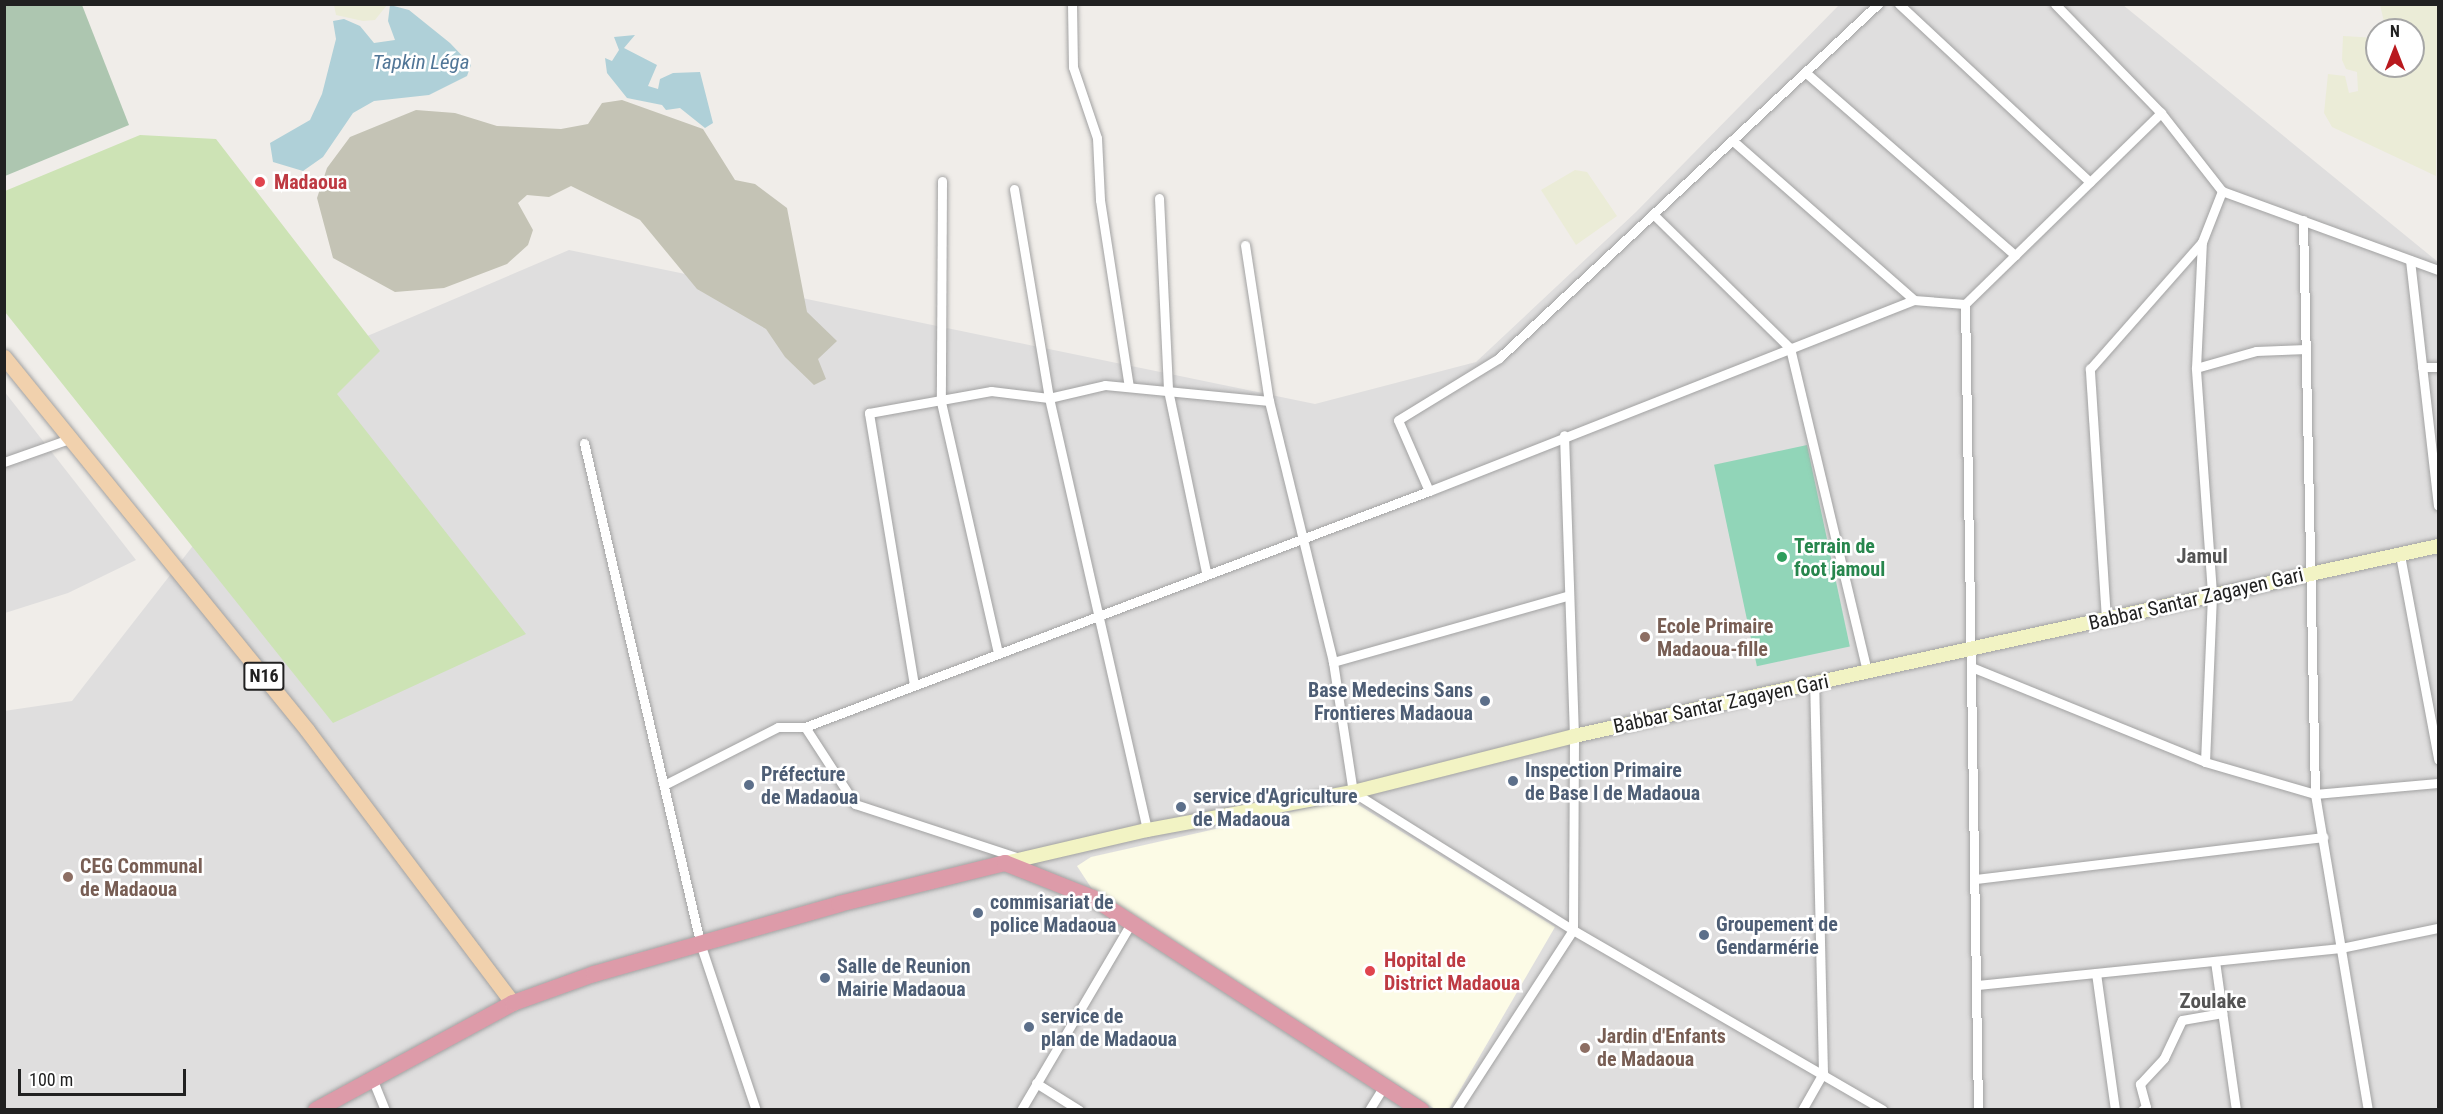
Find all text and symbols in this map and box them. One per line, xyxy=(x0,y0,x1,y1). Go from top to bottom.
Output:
north arrow xyxy=(2365,18,2425,78)
text: N xyxy=(2390,22,2400,41)
water label: Tapkin Léga xyxy=(373,49,469,75)
place label: Madaoua xyxy=(274,170,347,194)
marker: Madaoua xyxy=(251,173,269,191)
place label: Terrain de foot jamoul xyxy=(1794,534,1885,581)
district label: Jamul xyxy=(2176,543,2228,569)
marker: Terrain de foot jamoul xyxy=(1775,550,1789,564)
street label: Babbar Santar Zagayen Gari xyxy=(2086,563,2306,635)
place label: Ecole Primaire Madaoua-fille xyxy=(1657,614,1773,661)
marker: Ecole Primaire Madaoua-fille xyxy=(1638,630,1652,644)
road number: N16 xyxy=(243,661,285,691)
street label: Babbar Santar Zagayen Gari xyxy=(1611,669,1831,739)
place label: Base Medecins Sans Frontieres Madaoua xyxy=(1308,678,1473,725)
marker: Base Medecins Sans Frontieres Madaoua xyxy=(1478,694,1492,708)
place label: Inspection Primaire de Base I de Madaoua xyxy=(1525,758,1700,805)
place label: Préfecture de Madaoua xyxy=(761,762,858,809)
marker: Inspection Primaire de Base I de Madaoua xyxy=(1506,774,1520,788)
marker: Préfecture de Madaoua xyxy=(742,778,756,792)
place label: service d'Agriculture de Madaoua xyxy=(1193,784,1358,831)
marker: service d'Agriculture de Madaoua xyxy=(1174,800,1188,814)
place label: CEG Communal de Madaoua xyxy=(80,854,203,901)
marker: CEG Communal de Madaoua xyxy=(61,870,75,884)
place label: commisariat de police Madaoua xyxy=(990,890,1116,937)
marker: commisariat de police Madaoua xyxy=(971,906,985,920)
place label: Groupement de Gendarmérie xyxy=(1716,912,1838,959)
marker: Groupement de Gendarmérie xyxy=(1697,928,1711,942)
place label: Hopital de District Madaoua xyxy=(1384,948,1520,995)
place label: Salle de Reunion Mairie Madaoua xyxy=(837,954,971,1001)
marker: Hopital de District Madaoua xyxy=(1361,962,1379,980)
marker: Salle de Reunion Mairie Madaoua xyxy=(818,971,832,985)
district label: Zoulake xyxy=(2180,988,2246,1014)
place label: service de plan de Madaoua xyxy=(1041,1004,1177,1051)
marker: service de plan de Madaoua xyxy=(1022,1020,1036,1034)
place label: Jardin d'Enfants de Madaoua xyxy=(1597,1024,1726,1071)
marker: Jardin d'Enfants de Madaoua xyxy=(1578,1041,1592,1055)
scale bar xyxy=(21,1057,189,1095)
text: 100 m xyxy=(29,1069,73,1090)

